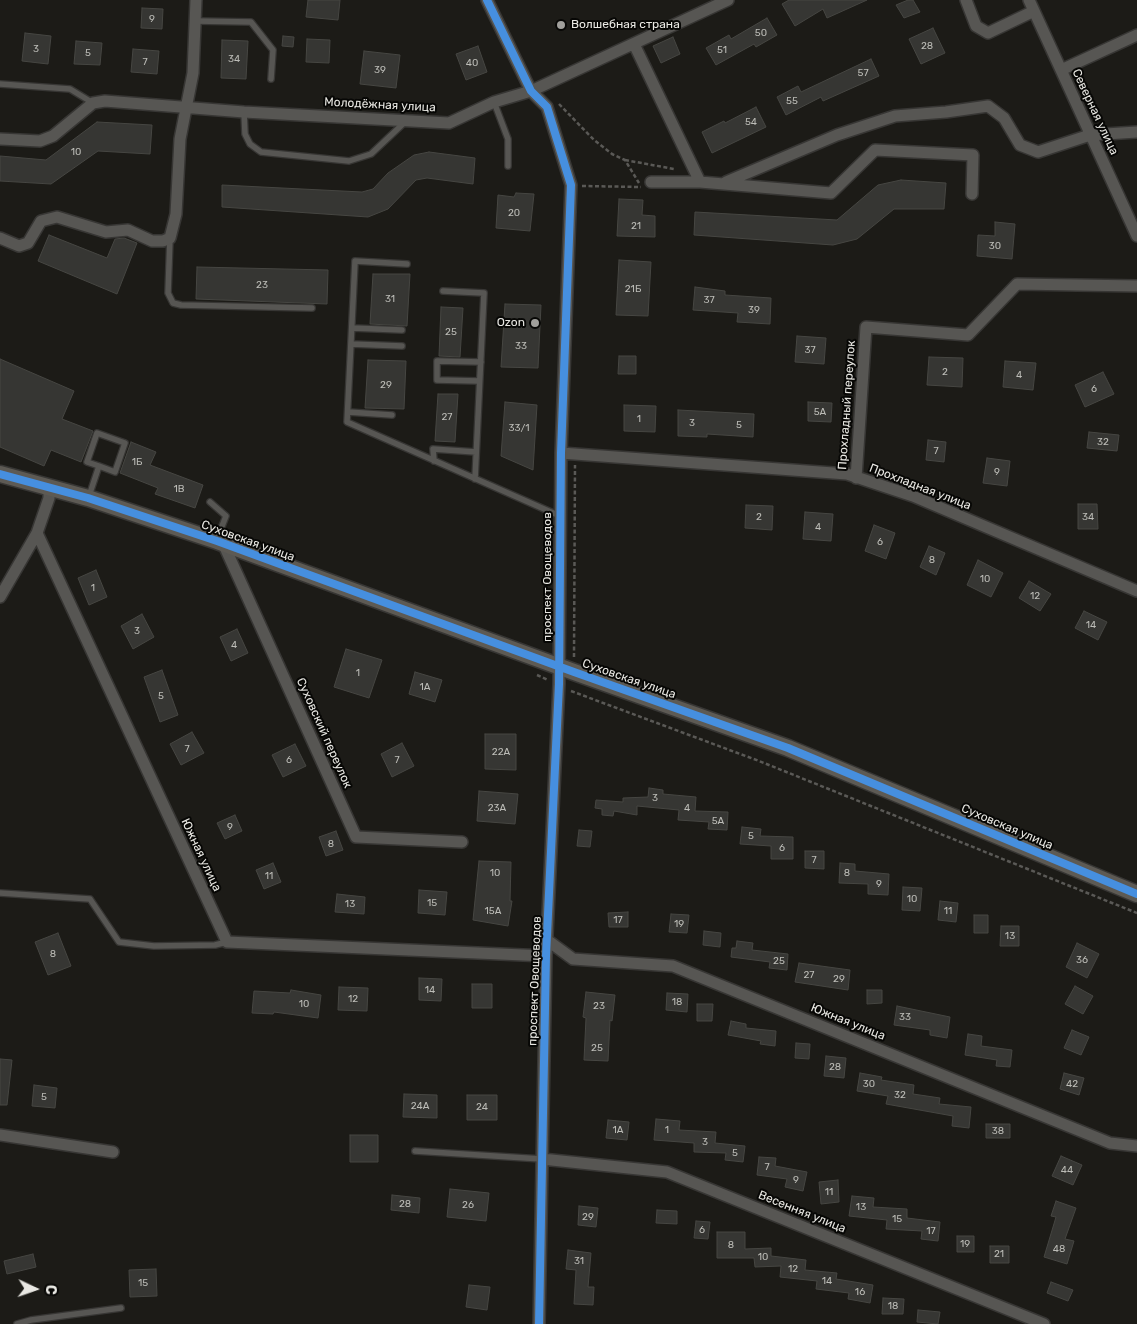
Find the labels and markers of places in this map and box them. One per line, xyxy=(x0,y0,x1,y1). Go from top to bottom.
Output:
place label: Волшебная страна xyxy=(571,18,680,32)
marker: Волшебная страна xyxy=(555,19,567,31)
place label: Ozon xyxy=(497,316,525,330)
marker: Ozon xyxy=(529,317,541,329)

